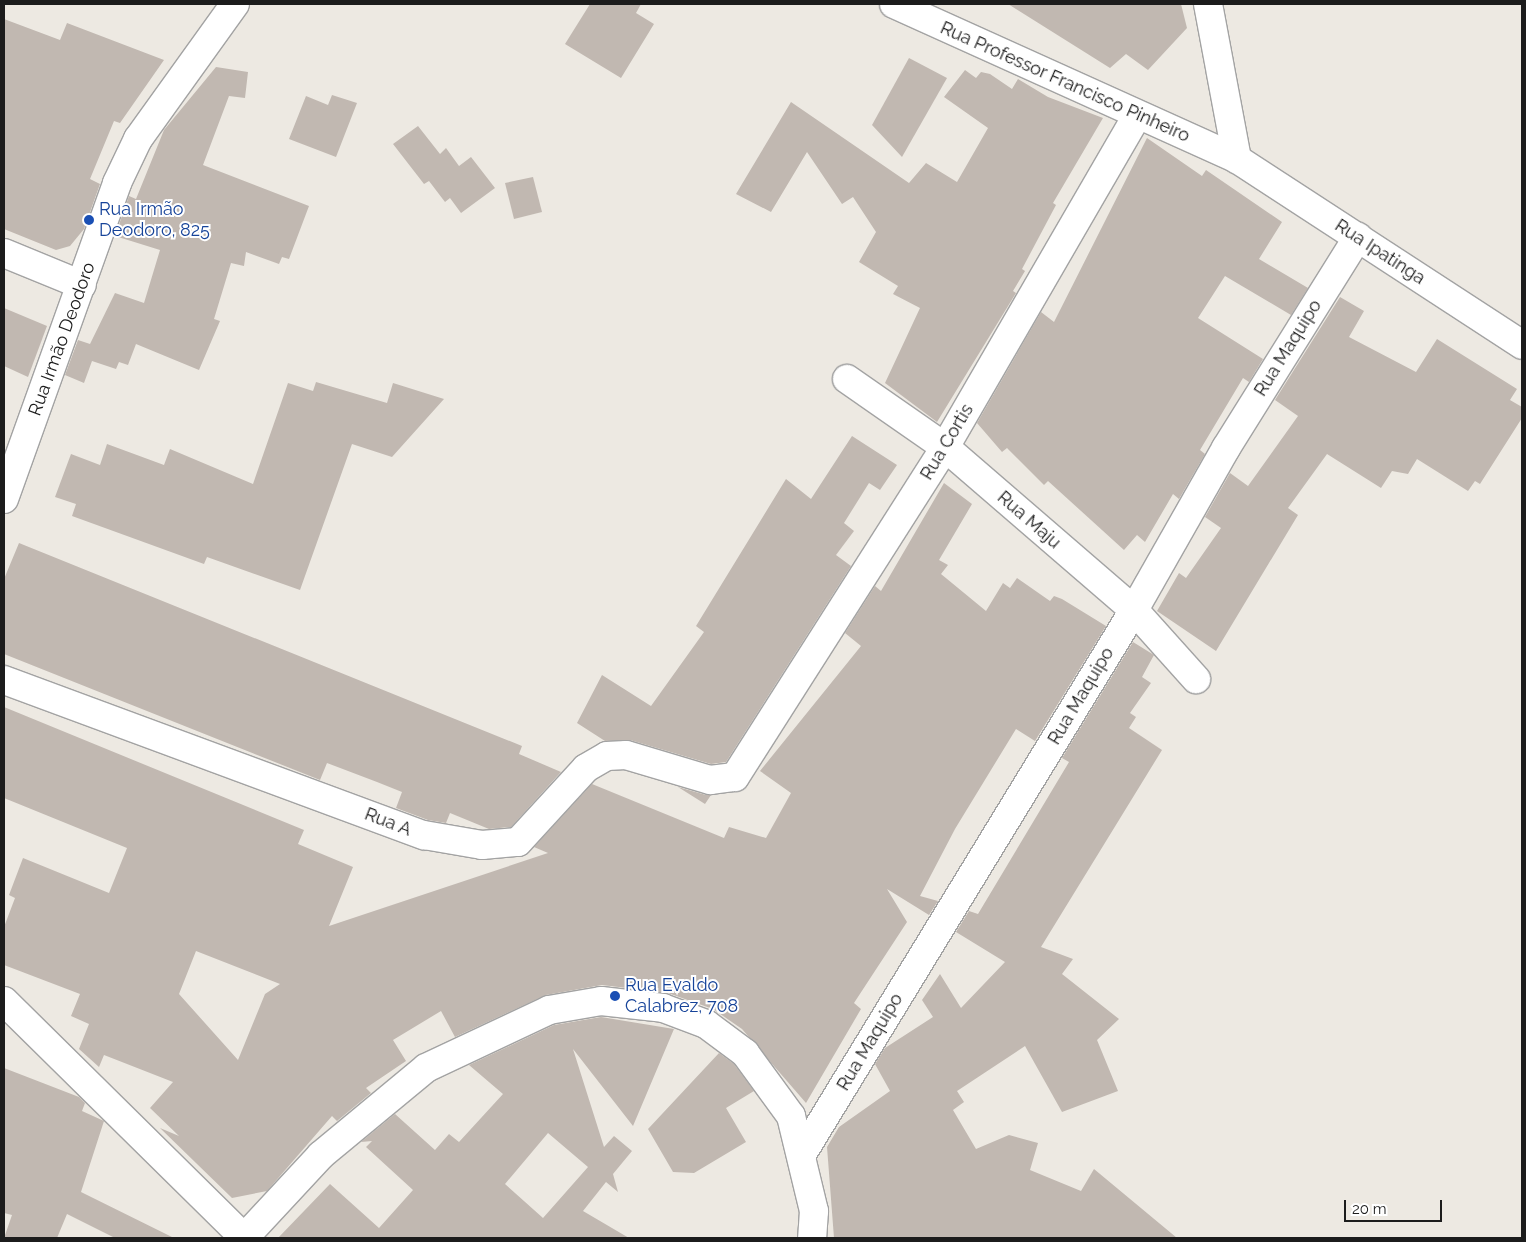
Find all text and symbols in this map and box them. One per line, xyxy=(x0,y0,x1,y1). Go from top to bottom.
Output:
street label: Rua Professor Francisco Pinheiro xyxy=(937,17,1193,147)
place label: Rua Irmão Deodoro, 825 xyxy=(99,199,210,242)
marker: Rua Irmão Deodoro, 825 xyxy=(83,214,95,226)
street label: Rua Ipatinga xyxy=(1331,215,1429,289)
street label: Rua Irmão Deodoro xyxy=(24,259,100,419)
street label: Rua Maquipo xyxy=(1250,296,1326,400)
street label: Rua Cortis xyxy=(916,400,978,484)
street label: Rua Maju xyxy=(993,487,1065,553)
street label: Rua Maquipo xyxy=(1043,643,1119,749)
street label: Rua A xyxy=(361,803,415,841)
place label: Rua Evaldo Calabrez, 708 xyxy=(625,975,738,1018)
street label: Rua Maquipo xyxy=(832,989,908,1095)
marker: Rua Evaldo Calabrez, 708 xyxy=(609,990,621,1002)
scale bar xyxy=(1346,1190,1444,1222)
text: 20 m xyxy=(1352,1200,1387,1218)

